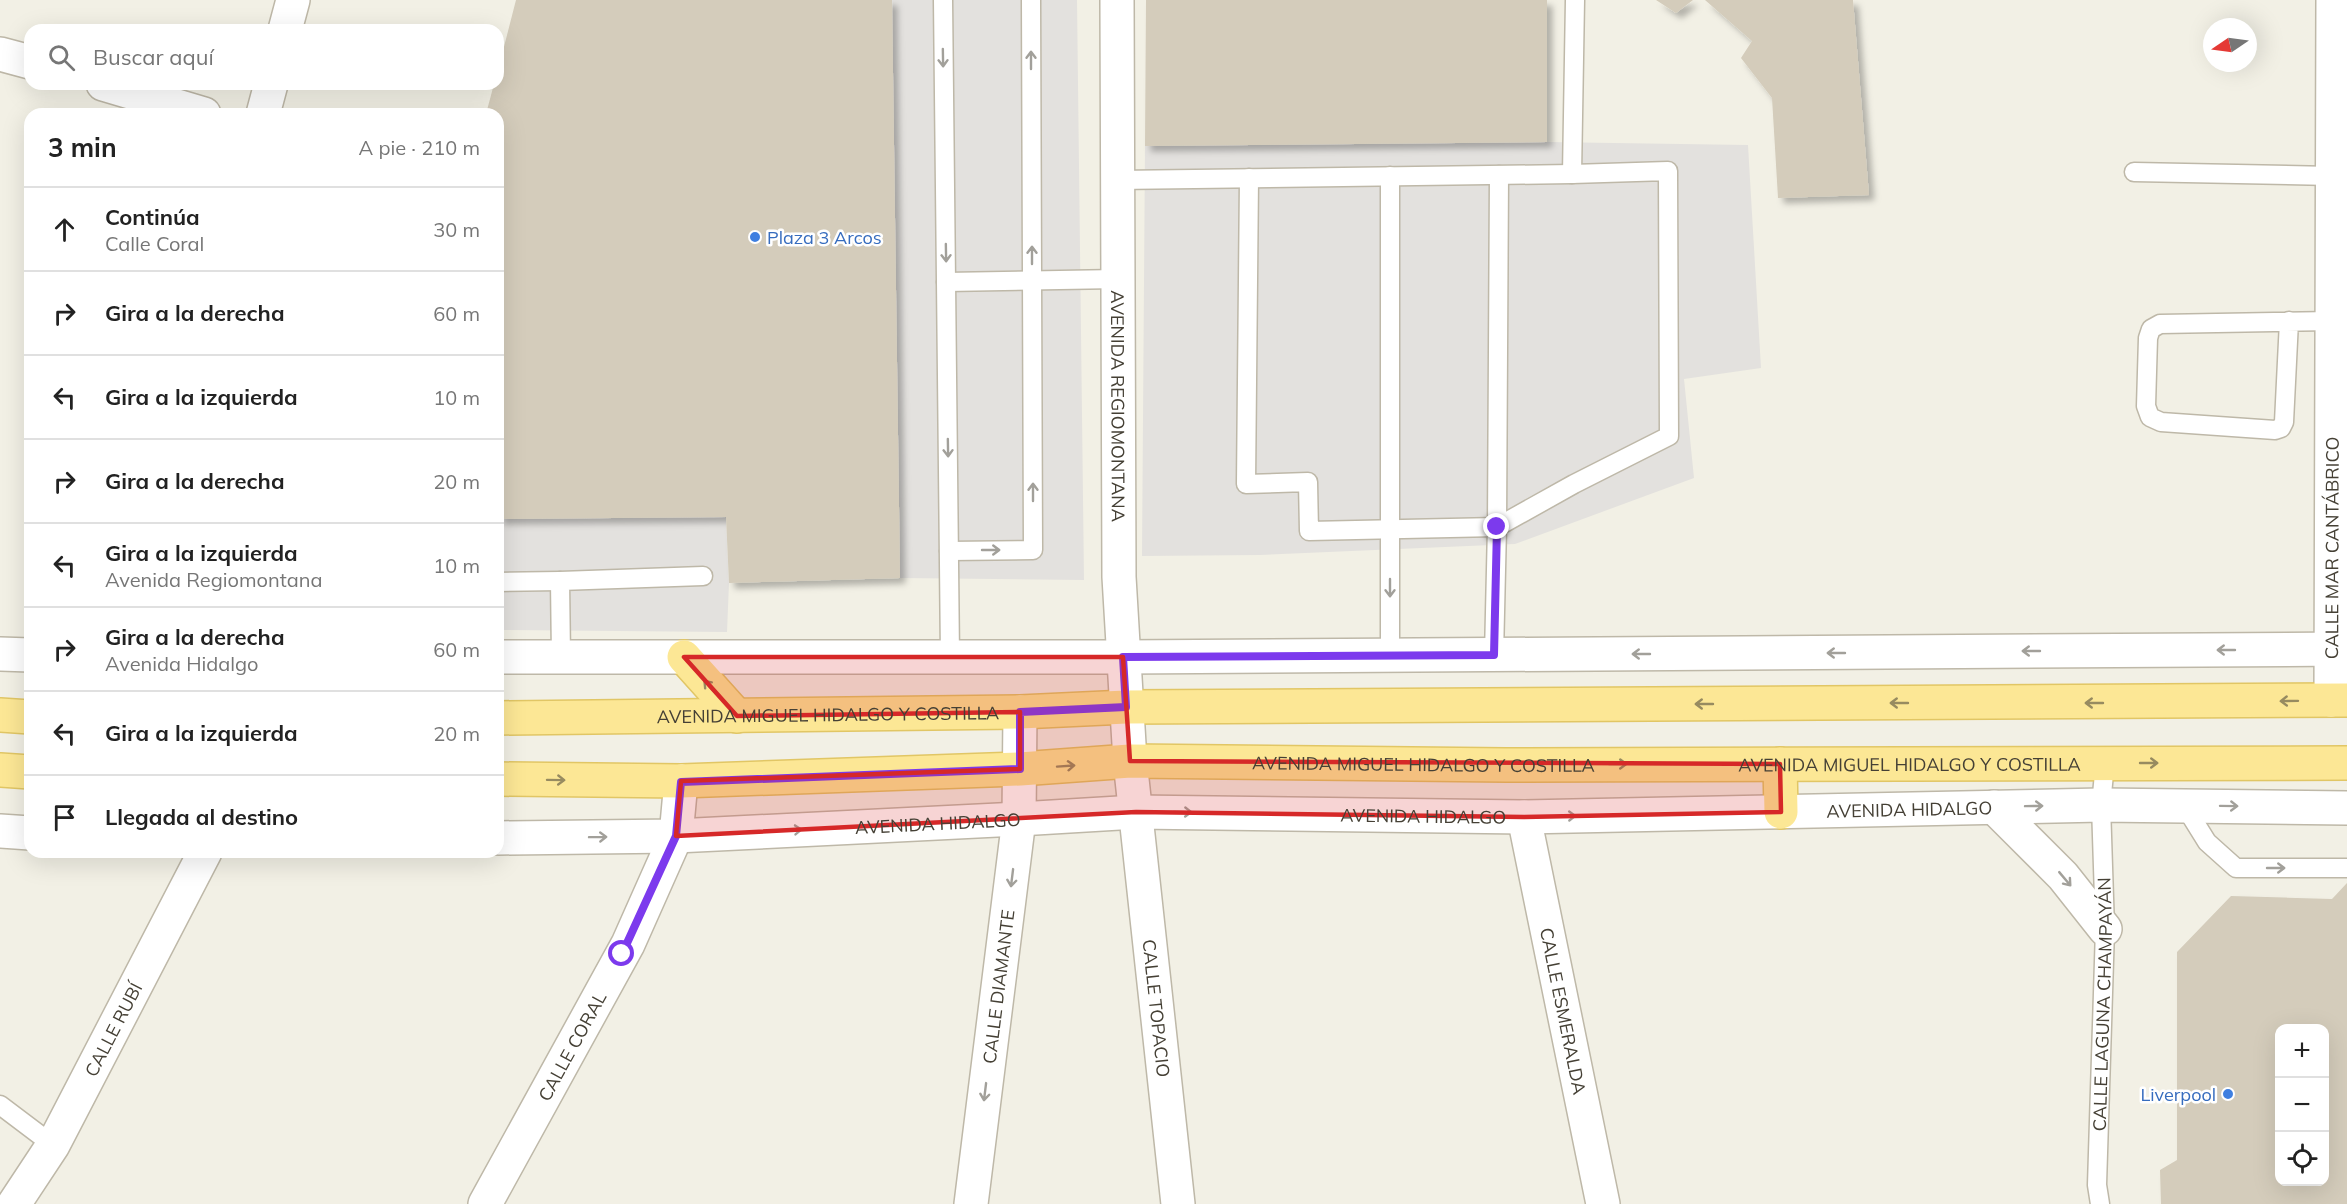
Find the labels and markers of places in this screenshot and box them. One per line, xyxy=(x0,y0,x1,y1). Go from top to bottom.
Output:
place label: Plaza 3 Arcos xyxy=(767,226,882,249)
marker: Plaza 3 Arcos xyxy=(748,230,762,244)
place label: Liverpool xyxy=(2141,1083,2216,1106)
marker: Liverpool xyxy=(2221,1087,2235,1101)

